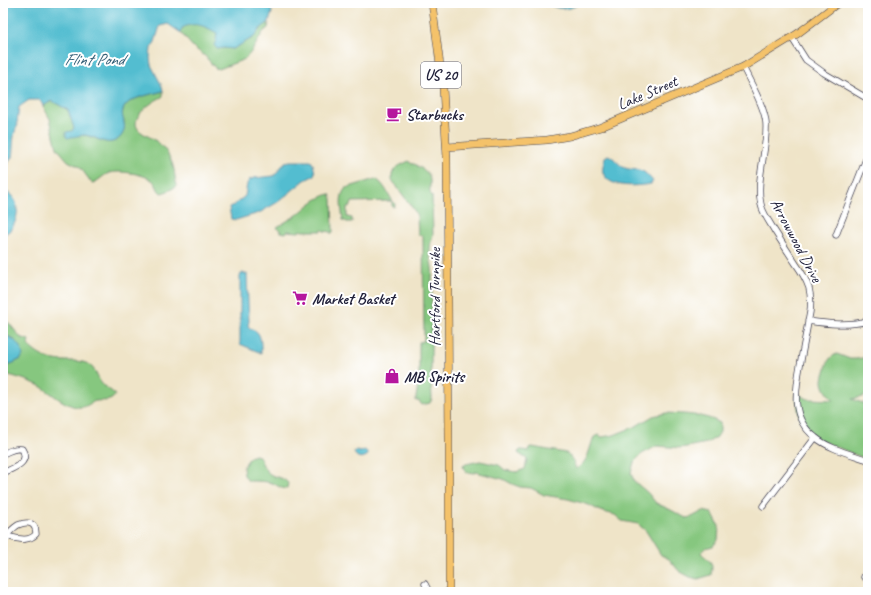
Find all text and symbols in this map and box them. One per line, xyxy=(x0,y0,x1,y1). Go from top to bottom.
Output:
water label: Flint Pond xyxy=(64,49,129,70)
road number: US 20 xyxy=(421,62,461,88)
street label: Lake Street xyxy=(614,71,682,114)
cafe icon: Starbucks xyxy=(385,105,403,123)
place label: Starbucks xyxy=(406,105,464,125)
street label: Arrowwood Drive xyxy=(766,195,827,287)
street label: Hartford Turnpike xyxy=(425,246,445,346)
supermarket icon: Market Basket xyxy=(291,289,309,307)
place label: Market Basket xyxy=(312,289,397,309)
shop icon: MB Spirits xyxy=(383,367,401,385)
place label: MB Spirits xyxy=(404,367,466,387)

